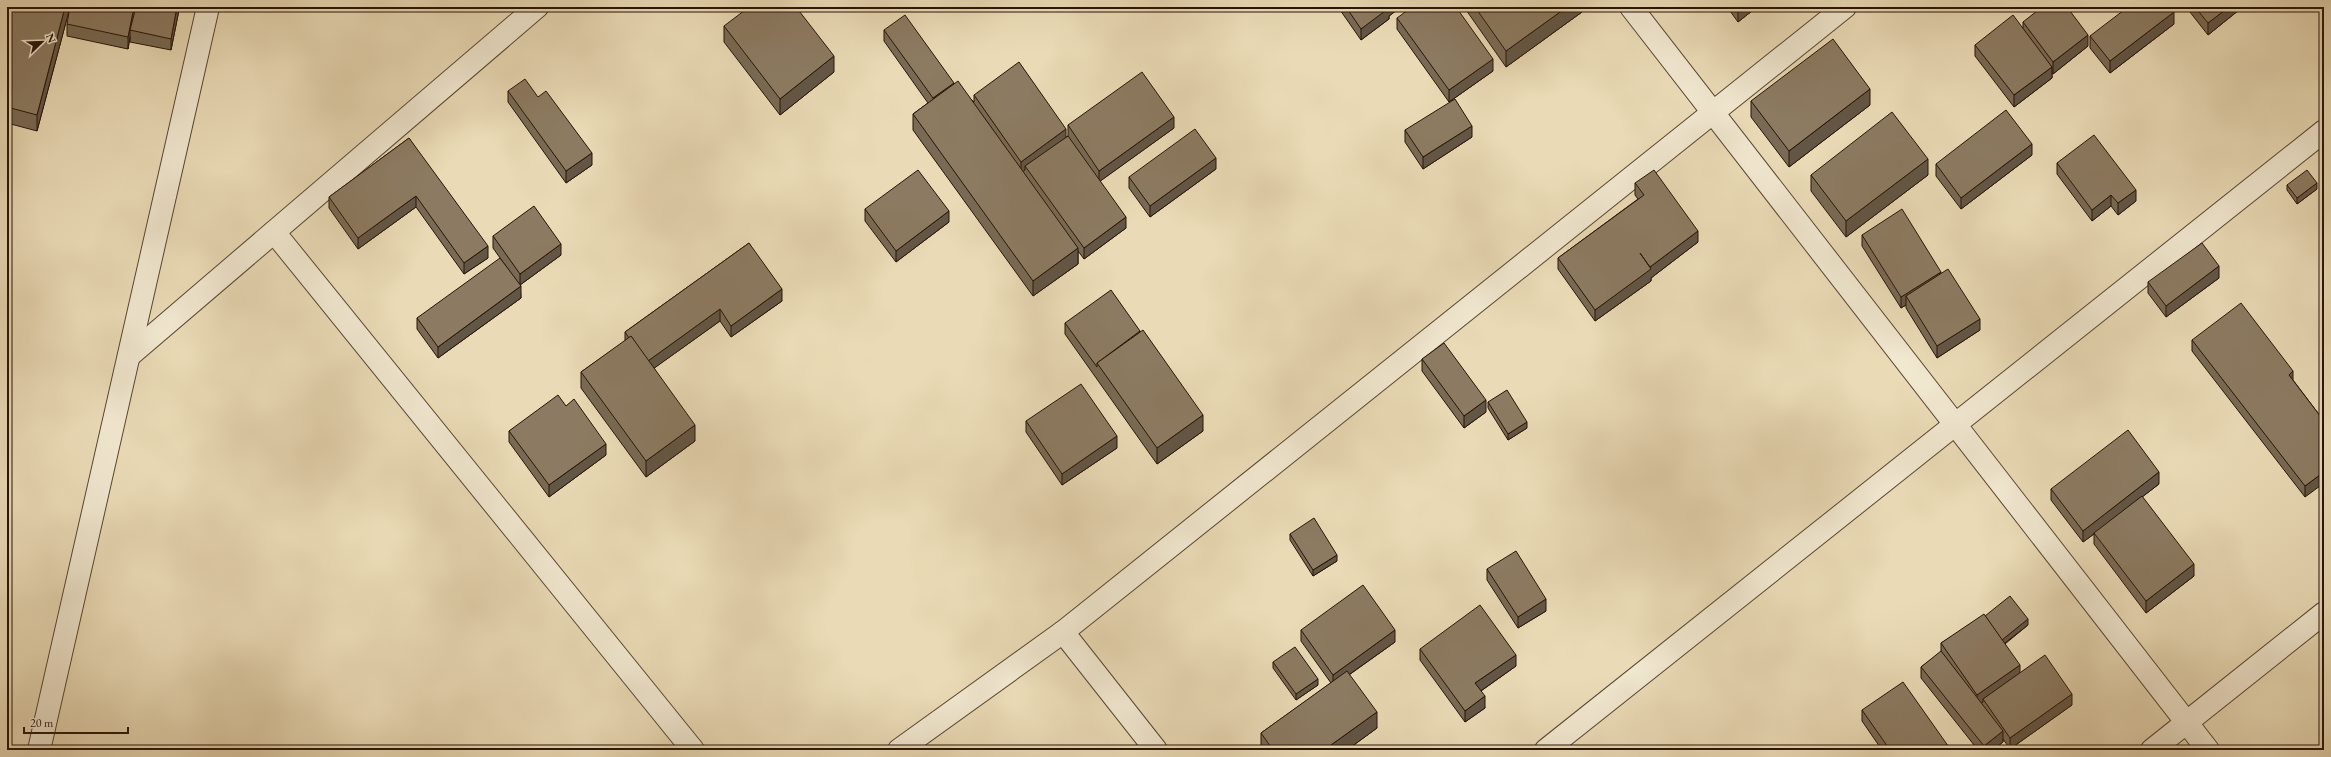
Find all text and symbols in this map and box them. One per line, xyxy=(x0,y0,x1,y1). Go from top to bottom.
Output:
north arrow xyxy=(22,22,62,62)
text: N xyxy=(43,31,59,45)
scale bar xyxy=(24,709,128,735)
text: 20 m xyxy=(30,715,54,731)

